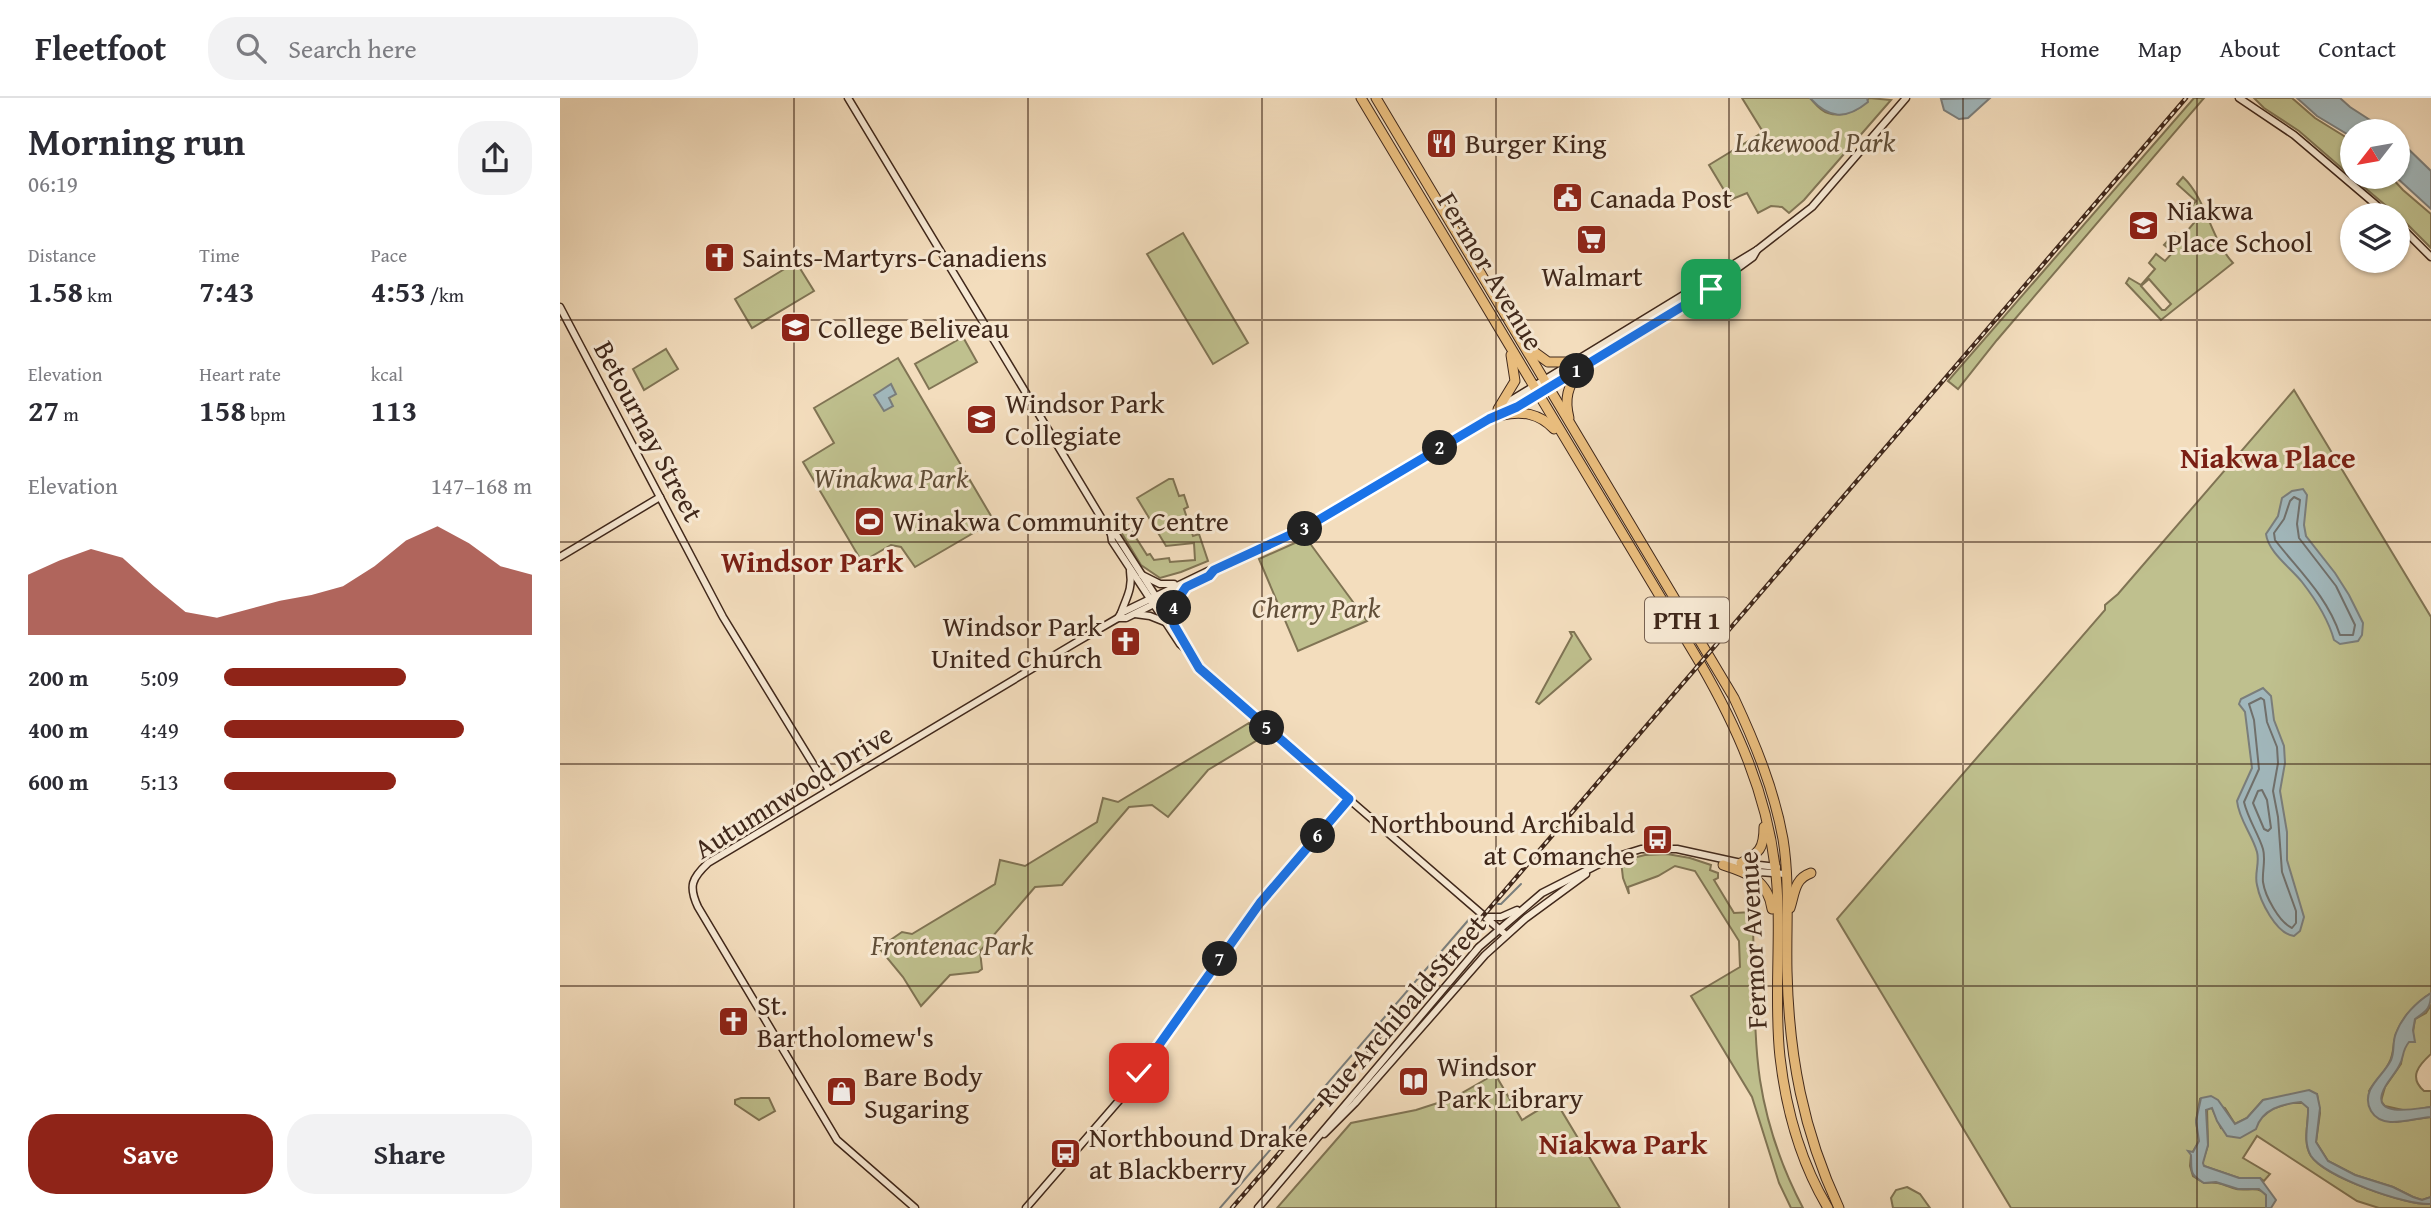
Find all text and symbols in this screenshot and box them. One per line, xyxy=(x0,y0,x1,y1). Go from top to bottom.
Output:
search box xyxy=(208,17,698,80)
text: Fleetfoot xyxy=(35,24,166,72)
icon: search xyxy=(232,29,270,67)
text: Search here xyxy=(288,29,417,68)
text: Home xyxy=(2041,31,2100,66)
text: Map xyxy=(2138,31,2182,66)
text: About xyxy=(2220,31,2280,66)
text: Contact xyxy=(2318,31,2396,66)
text: Morning run xyxy=(28,113,245,169)
north arrow xyxy=(2340,119,2410,189)
map controls xyxy=(2340,119,2410,273)
button: share xyxy=(458,121,532,195)
park label: Lakewood Park xyxy=(1734,121,1896,162)
place label: Burger King xyxy=(1465,122,1606,163)
restaurant icon: Burger King xyxy=(1425,126,1459,160)
text: 06:19 xyxy=(28,167,78,200)
place label: Canada Post xyxy=(1590,177,1732,218)
public building icon: Canada Post xyxy=(1550,181,1584,215)
street label: Fermor Avenue xyxy=(1428,184,1555,358)
place label: Niakwa Place School xyxy=(2167,189,2313,262)
button: layers xyxy=(2340,203,2410,273)
school or university icon: Niakwa Place School xyxy=(2127,209,2161,243)
supermarket icon: Walmart xyxy=(1575,222,1609,256)
place label: Saints-Martyrs-Canadiens xyxy=(742,236,1047,277)
church icon: Saints-Martyrs-Canadiens xyxy=(702,240,736,274)
text: Distance xyxy=(28,241,96,269)
text: Time xyxy=(199,241,240,269)
text: Pace xyxy=(371,241,407,269)
place label: Walmart xyxy=(1541,255,1643,296)
pin xyxy=(1681,259,1741,319)
text: 1.58 xyxy=(28,269,83,313)
text: 7:43 xyxy=(199,269,254,313)
text: 4:53 xyxy=(371,269,426,313)
icon: arrive xyxy=(1692,270,1730,308)
text: km xyxy=(83,281,112,309)
text: /km xyxy=(426,281,464,309)
place label: College Beliveau xyxy=(818,307,1009,348)
school or university icon: College Beliveau xyxy=(778,311,812,345)
street label: Betournay Street xyxy=(584,333,714,529)
pin: 1 xyxy=(1560,354,1594,388)
text: 1 xyxy=(1572,356,1581,384)
text: Elevation xyxy=(28,360,102,388)
text: Heart rate xyxy=(199,360,281,388)
text: kcal xyxy=(371,360,403,388)
place label: Windsor Park Collegiate xyxy=(1005,382,1165,455)
text: 27 xyxy=(28,388,59,432)
text: 158 xyxy=(199,388,246,432)
text: 113 xyxy=(371,388,417,432)
text: m xyxy=(59,400,79,428)
text: bpm xyxy=(246,400,286,428)
school or university icon: Windsor Park Collegiate xyxy=(965,402,999,436)
pin: 2 xyxy=(1422,430,1458,466)
text: 2 xyxy=(1435,433,1444,461)
district label: Niakwa Place xyxy=(2180,435,2356,479)
park label: Winakwa Park xyxy=(814,457,969,498)
text: Elevation xyxy=(28,469,118,502)
text: 147–168 m xyxy=(431,469,532,502)
place label: Winakwa Community Centre xyxy=(893,500,1229,541)
sports icon: Winakwa Community Centre xyxy=(853,504,887,538)
pin: 3 xyxy=(1288,512,1322,546)
text: 3 xyxy=(1300,514,1309,542)
district label: Windsor Park xyxy=(721,539,904,583)
park label: Cherry Park xyxy=(1252,587,1380,628)
pin: 4 xyxy=(1156,590,1192,626)
text: 4 xyxy=(1169,593,1178,621)
road number: PTH 1 xyxy=(1645,598,1729,642)
place label: Windsor Park United Church xyxy=(931,605,1103,678)
church icon: Windsor Park United Church xyxy=(1108,625,1142,659)
text: 200 m xyxy=(28,661,89,694)
text: 5:09 xyxy=(140,661,179,694)
pin: 5 xyxy=(1250,710,1284,746)
text: 400 m xyxy=(28,713,89,746)
text: 4:49 xyxy=(140,713,179,746)
street label: Autumnwood Drive xyxy=(685,713,900,868)
text: 5 xyxy=(1262,713,1271,741)
text: 600 m xyxy=(28,765,89,798)
text: 5:13 xyxy=(140,765,179,798)
place label: Northbound Archibald at Comanche xyxy=(1370,802,1635,875)
pin: 6 xyxy=(1300,818,1336,854)
text: 6 xyxy=(1313,821,1322,849)
bus stop icon: Northbound Archibald at Comanche xyxy=(1641,822,1675,856)
street label: Fermor Avenue xyxy=(1726,850,1777,1030)
street label: Rue Archibald Street xyxy=(1306,905,1495,1114)
park label: Frontenac Park xyxy=(870,924,1034,965)
pin: 7 xyxy=(1202,942,1238,976)
text: 7 xyxy=(1215,944,1224,972)
place label: St. Bartholomew's xyxy=(757,984,934,1057)
church icon: St. Bartholomew's xyxy=(717,1004,751,1038)
pin xyxy=(1109,1043,1169,1103)
place label: Windsor Park Library xyxy=(1437,1045,1583,1118)
icon: check xyxy=(1120,1054,1158,1092)
place label: Bare Body Sugaring xyxy=(864,1055,983,1128)
library icon: Windsor Park Library xyxy=(1397,1065,1431,1099)
shop icon: Bare Body Sugaring xyxy=(824,1075,858,1109)
button: Save xyxy=(28,1114,273,1194)
button: Share xyxy=(287,1114,532,1194)
place label: Northbound Drake at Blackberry xyxy=(1089,1116,1308,1189)
district label: Niakwa Park xyxy=(1539,1121,1708,1165)
bus stop icon: Northbound Drake at Blackberry xyxy=(1049,1136,1083,1170)

